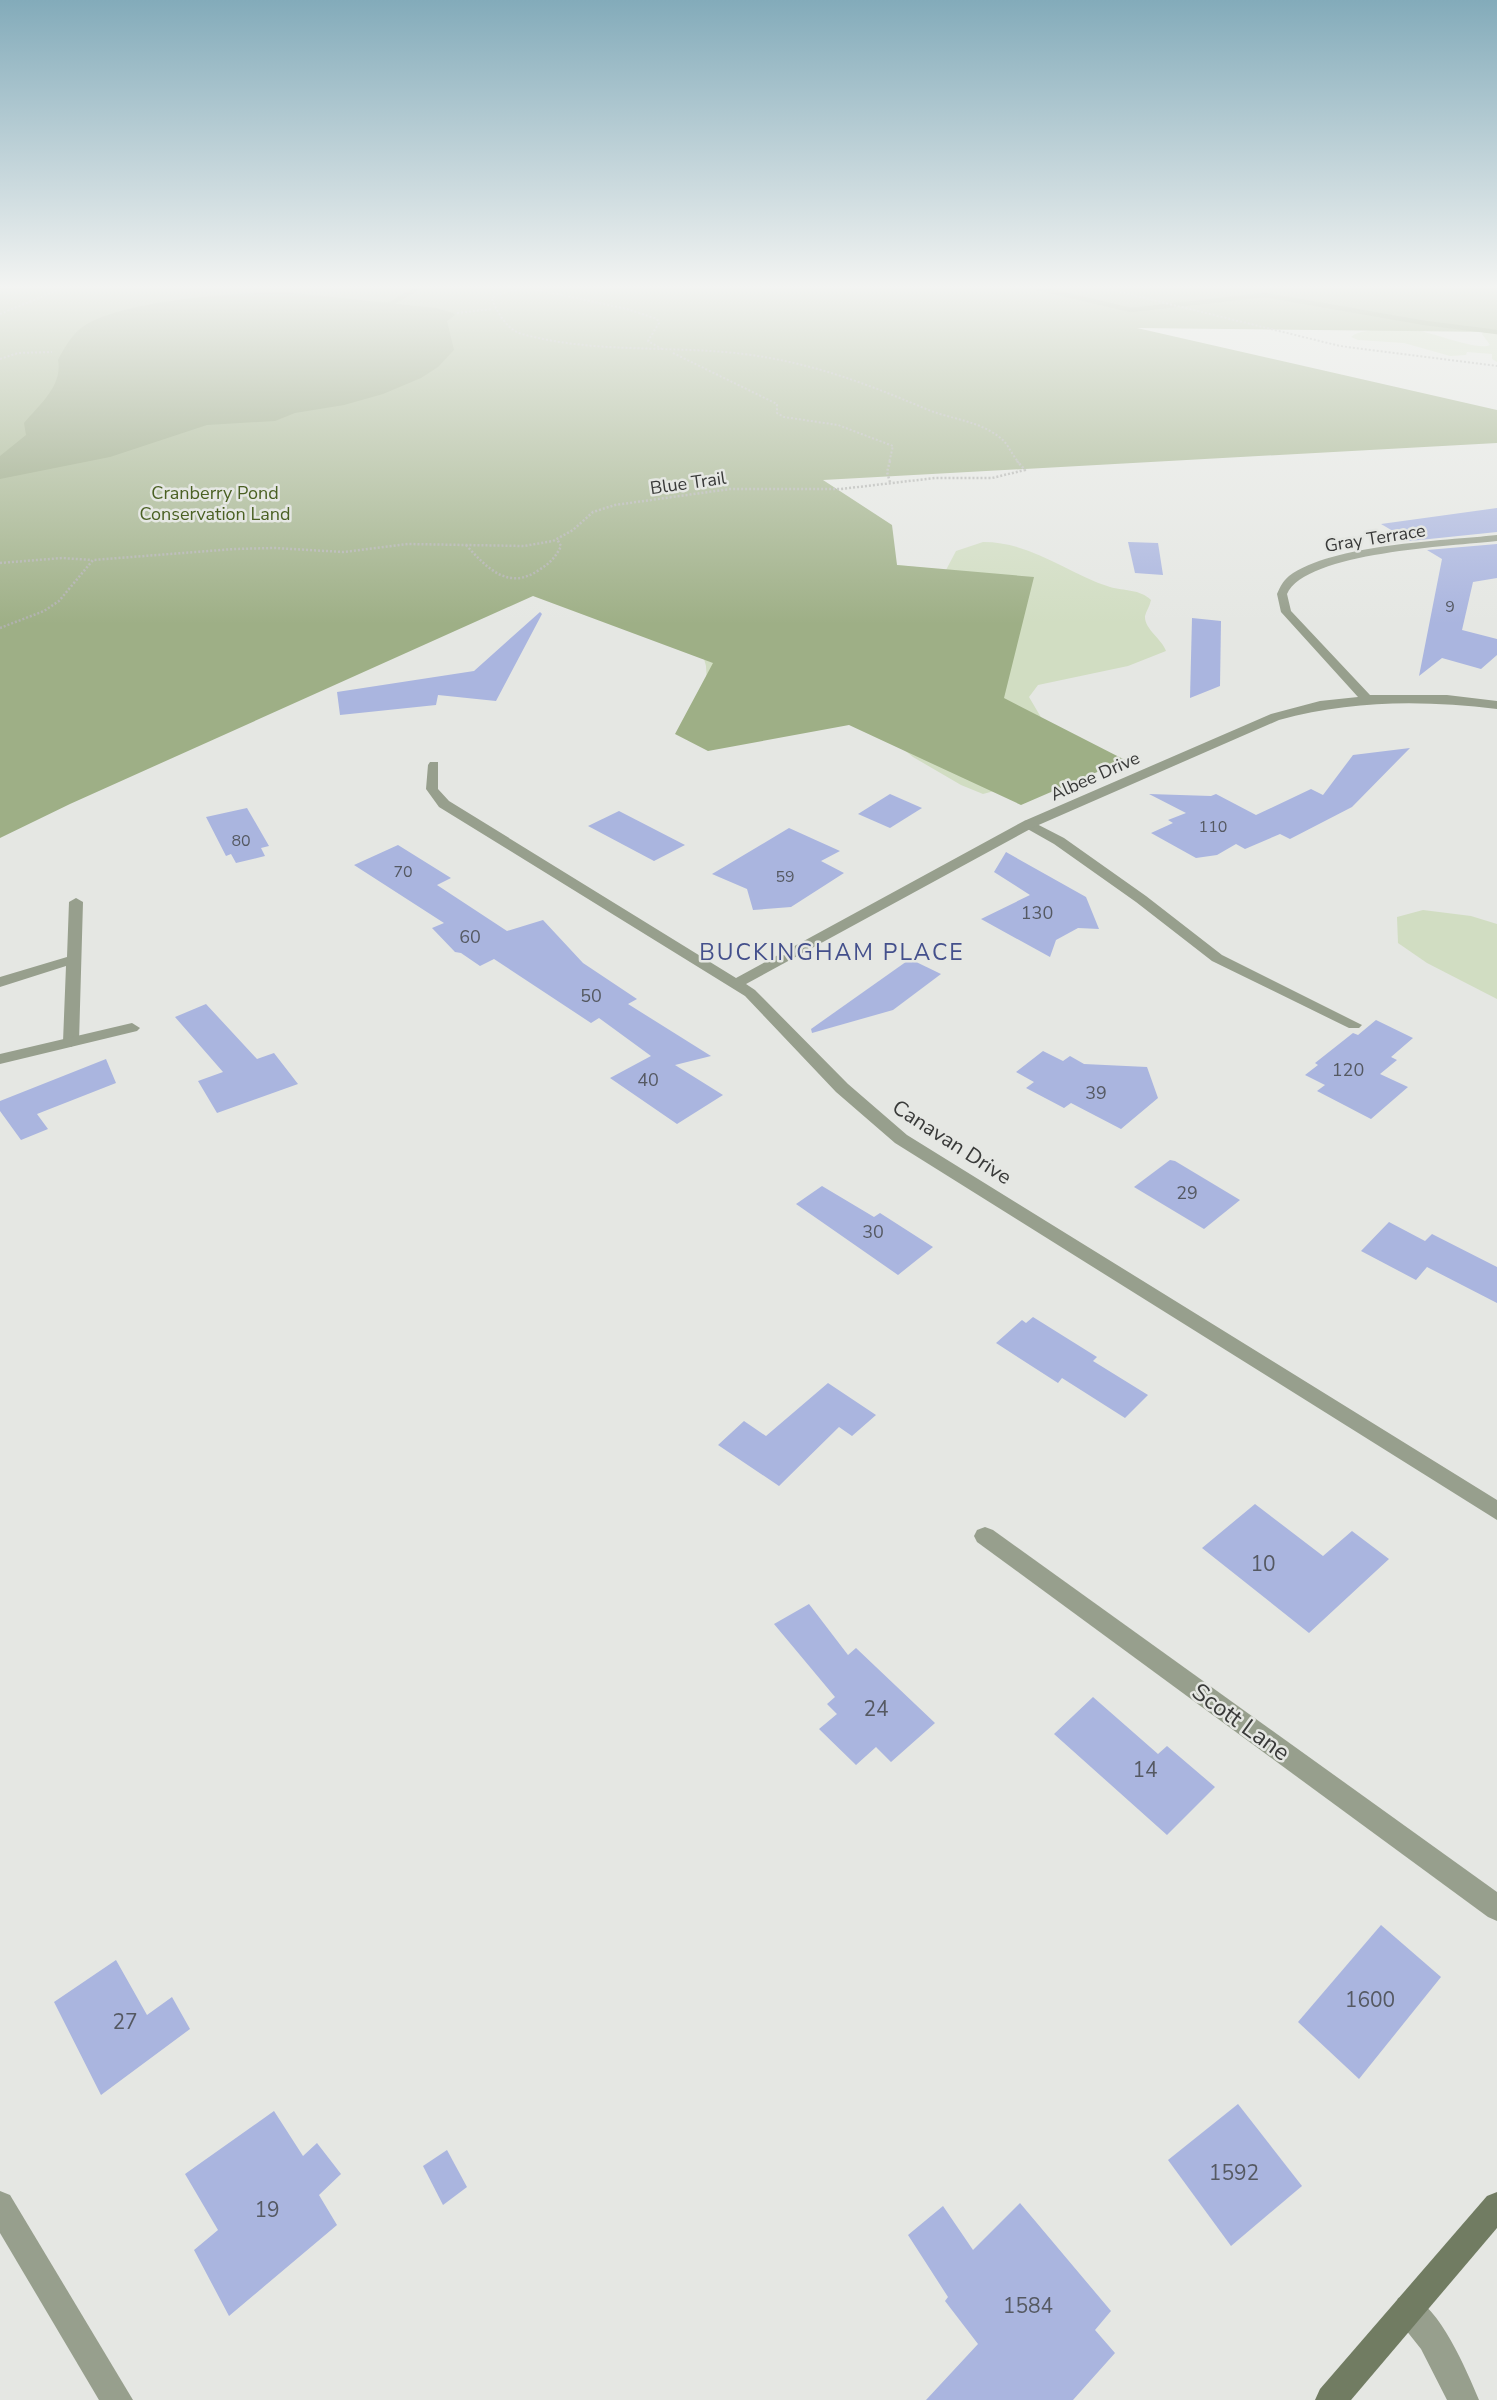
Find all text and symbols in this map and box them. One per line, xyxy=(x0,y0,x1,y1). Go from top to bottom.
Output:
street label: Blue Trail xyxy=(648,466,728,500)
park label: Cranberry Pond Conservation Land xyxy=(140,481,290,526)
street label: Gray Terrace xyxy=(1323,518,1427,558)
house number: 9 xyxy=(1445,596,1455,618)
street label: Albee Drive xyxy=(1047,746,1143,806)
house number: 110 xyxy=(1199,816,1227,838)
house number: 80 xyxy=(231,830,251,852)
house number: 70 xyxy=(393,861,413,883)
house number: 59 xyxy=(775,866,795,888)
house number: 130 xyxy=(1021,901,1053,925)
house number: 60 xyxy=(459,925,481,949)
district label: BUCKINGHAM PLACE xyxy=(699,937,965,968)
house number: 50 xyxy=(580,984,602,1008)
house number: 120 xyxy=(1332,1058,1364,1082)
house number: 40 xyxy=(637,1068,659,1092)
house number: 39 xyxy=(1085,1081,1107,1105)
street label: Canavan Drive xyxy=(887,1093,1017,1191)
house number: 29 xyxy=(1176,1181,1198,1205)
house number: 30 xyxy=(862,1220,884,1244)
house number: 10 xyxy=(1250,1550,1276,1578)
street label: Scott Lane xyxy=(1186,1676,1296,1768)
house number: 24 xyxy=(863,1695,889,1723)
house number: 14 xyxy=(1132,1756,1158,1784)
house number: 1600 xyxy=(1345,1986,1395,2014)
house number: 27 xyxy=(112,2008,138,2036)
house number: 1592 xyxy=(1209,2159,1259,2187)
house number: 19 xyxy=(254,2196,280,2224)
house number: 1584 xyxy=(1003,2292,1053,2320)

